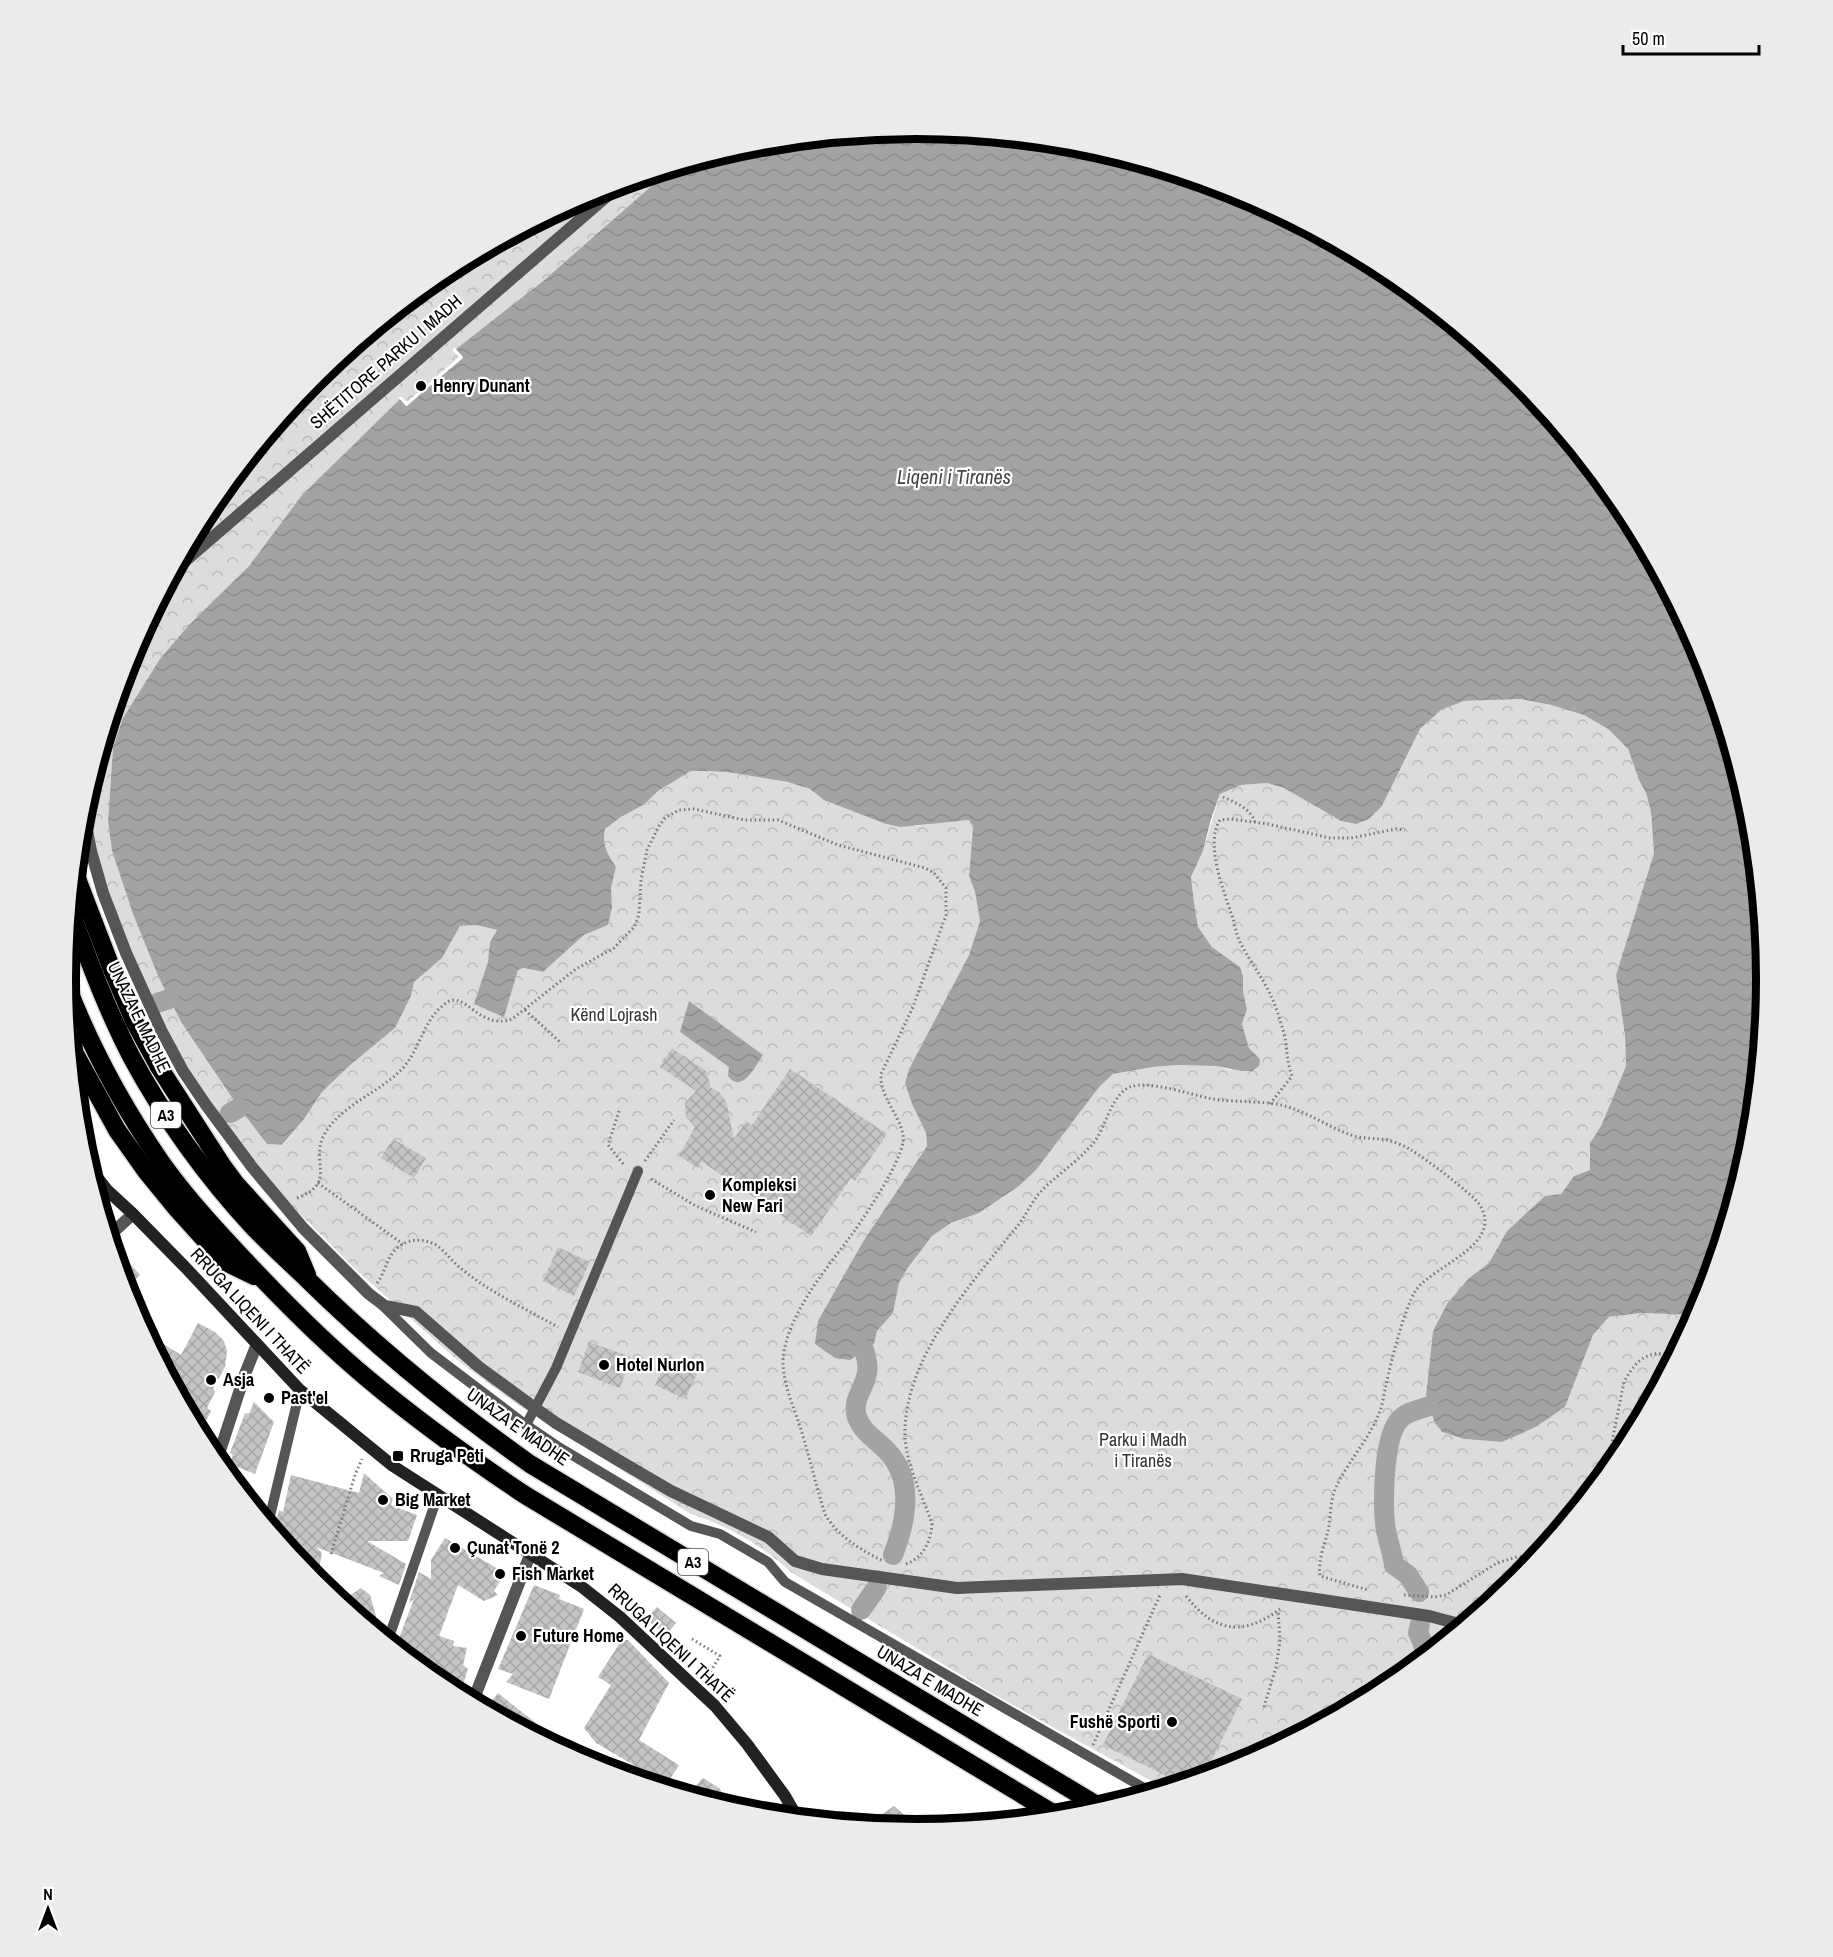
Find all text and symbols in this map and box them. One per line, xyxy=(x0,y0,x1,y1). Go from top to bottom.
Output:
scale bar xyxy=(1623,18,1760,56)
text: 50 m xyxy=(1632,26,1665,51)
street label: SHËTITORE PARKU I MADH xyxy=(304,289,467,435)
place label: Henry Dunant xyxy=(433,373,530,398)
marker: Henry Dunant xyxy=(414,379,428,393)
water label: Liqeni i Tiranës xyxy=(897,463,1011,490)
street label: UNAZA E MADHE xyxy=(102,957,177,1076)
park label: Kënd Lojrash xyxy=(571,1002,657,1027)
road number: A3 xyxy=(151,1102,181,1128)
place label: Kompleksi New Fari xyxy=(722,1172,797,1218)
marker: Kompleksi New Fari xyxy=(703,1188,717,1202)
street label: RRUGA LIQENI I THATË xyxy=(185,1242,316,1379)
place label: Hotel Nurlon xyxy=(616,1352,705,1377)
marker: Hotel Nurlon xyxy=(597,1358,611,1372)
place label: Asja xyxy=(223,1367,255,1392)
marker: Asja xyxy=(204,1373,218,1387)
street label: UNAZA E MADHE xyxy=(462,1382,575,1471)
place label: Past'el xyxy=(281,1385,328,1410)
marker: Past'el xyxy=(262,1391,276,1405)
park label: Parku i Madh i Tiranës xyxy=(1099,1427,1187,1473)
place label: Rruga Peti xyxy=(410,1443,484,1468)
marker: Rruga Peti xyxy=(391,1449,405,1463)
place label: Big Market xyxy=(395,1487,471,1512)
marker: Big Market xyxy=(376,1493,390,1507)
place label: Çunat Tonë 2 xyxy=(467,1535,559,1560)
marker: Çunat Tonë 2 xyxy=(448,1541,462,1555)
road number: A3 xyxy=(678,1549,708,1575)
place label: Fish Market xyxy=(512,1561,594,1586)
marker: Fish Market xyxy=(493,1567,507,1581)
street label: RRUGA LIQENI I THATË xyxy=(603,1577,740,1708)
place label: Future Home xyxy=(533,1623,624,1648)
marker: Future Home xyxy=(514,1629,528,1643)
street label: UNAZA E MADHE xyxy=(872,1639,988,1722)
place label: Fushë Sporti xyxy=(1070,1709,1160,1734)
marker: Fushë Sporti xyxy=(1165,1715,1179,1729)
north arrow xyxy=(18,1879,78,1939)
text: N xyxy=(43,1883,53,1905)

